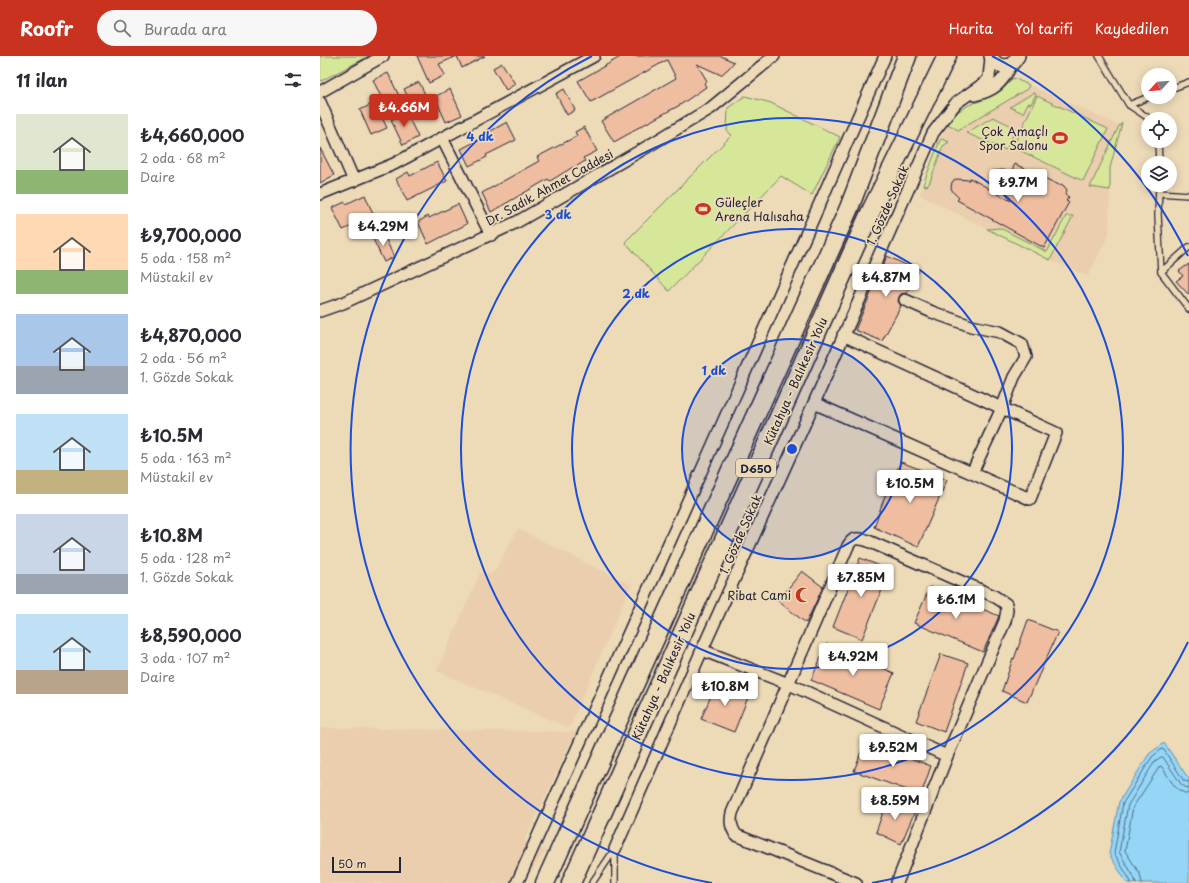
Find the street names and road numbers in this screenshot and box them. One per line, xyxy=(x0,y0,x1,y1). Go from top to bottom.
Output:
street label: Dr. Sadık Ahmet Caddesi xyxy=(482,144,616,230)
street label: 1. Gözde Sokak xyxy=(861,162,913,248)
street label: Kütahya - Balıkesir Yolu xyxy=(759,314,831,448)
road number: D650 xyxy=(736,459,776,477)
street label: 1. Gözde Sokak xyxy=(714,491,766,577)
street label: Kütahya - Balıkesir Yolu xyxy=(627,609,699,743)

